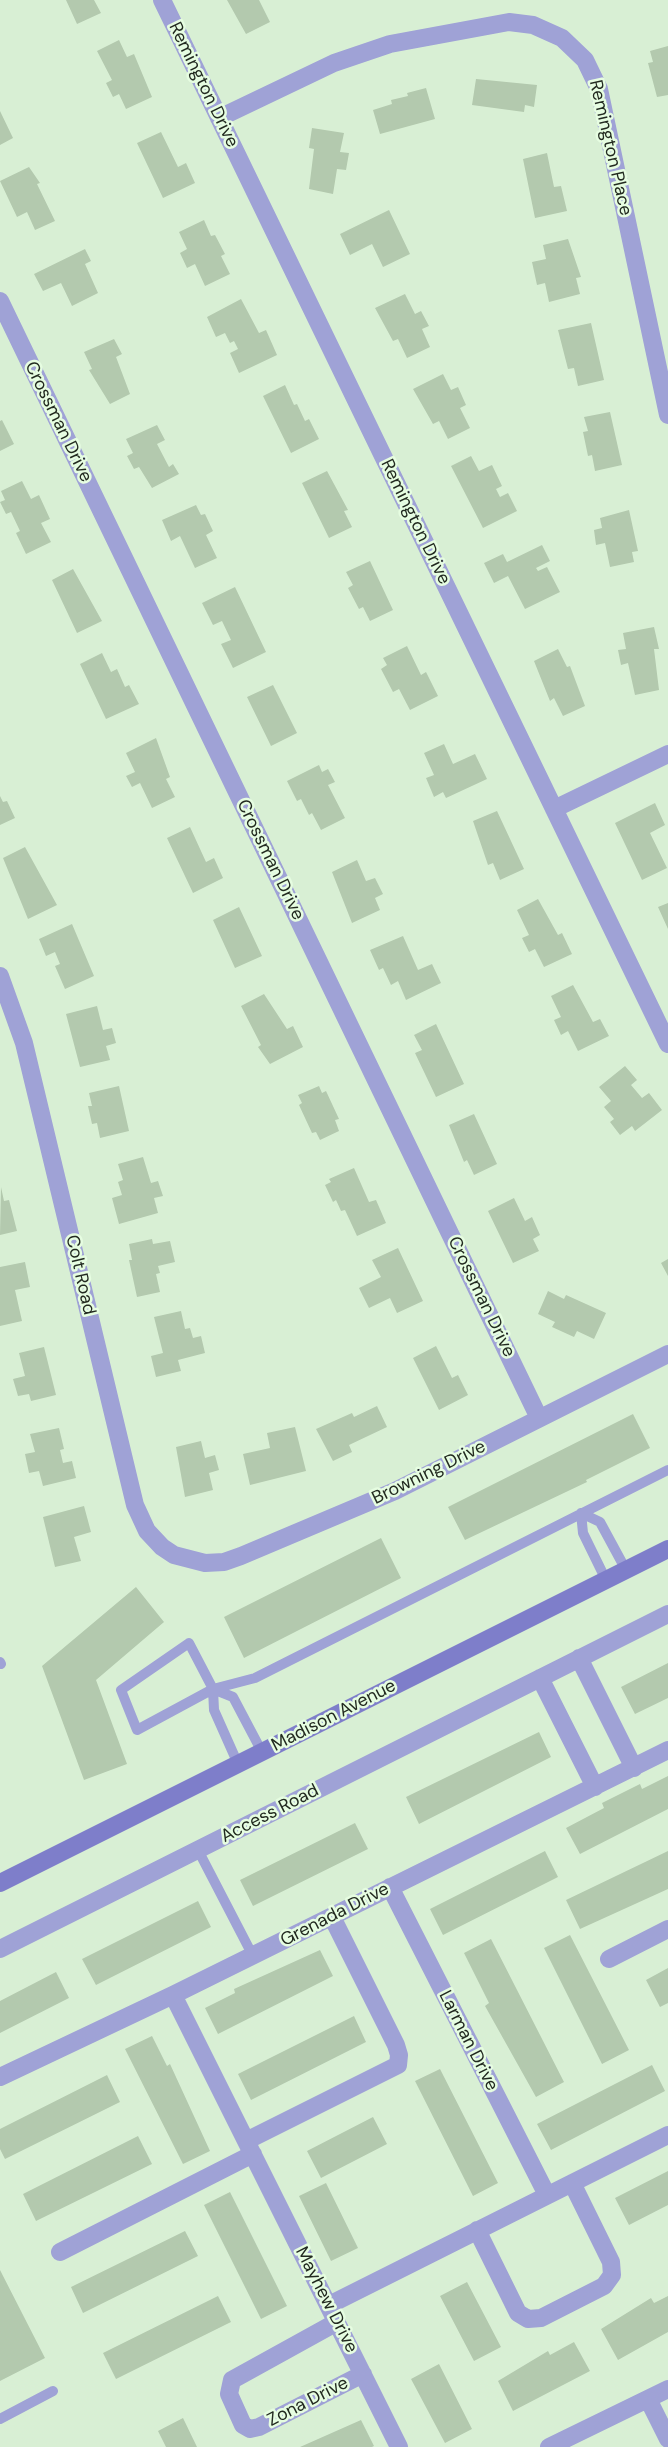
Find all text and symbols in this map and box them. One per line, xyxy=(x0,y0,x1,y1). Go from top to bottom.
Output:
street label: Remington Drive xyxy=(163,19,243,151)
street label: Remington Place xyxy=(584,78,636,218)
street label: Crossman Drive xyxy=(19,358,97,486)
street label: Remington Drive xyxy=(375,456,455,588)
street label: Crossman Drive xyxy=(231,796,309,924)
street label: Colt Road xyxy=(60,1233,100,1317)
street label: Crossman Drive xyxy=(442,1233,520,1361)
street label: Browning Drive xyxy=(369,1436,489,1510)
street label: Madison Avenue xyxy=(268,1675,400,1757)
street label: Access Road xyxy=(217,1780,323,1848)
street label: Grenada Drive xyxy=(277,1878,393,1952)
street label: Larman Drive xyxy=(434,1987,502,2095)
street label: Mayhew Drive xyxy=(290,2243,362,2357)
street label: Zona Drive xyxy=(264,2372,352,2432)

